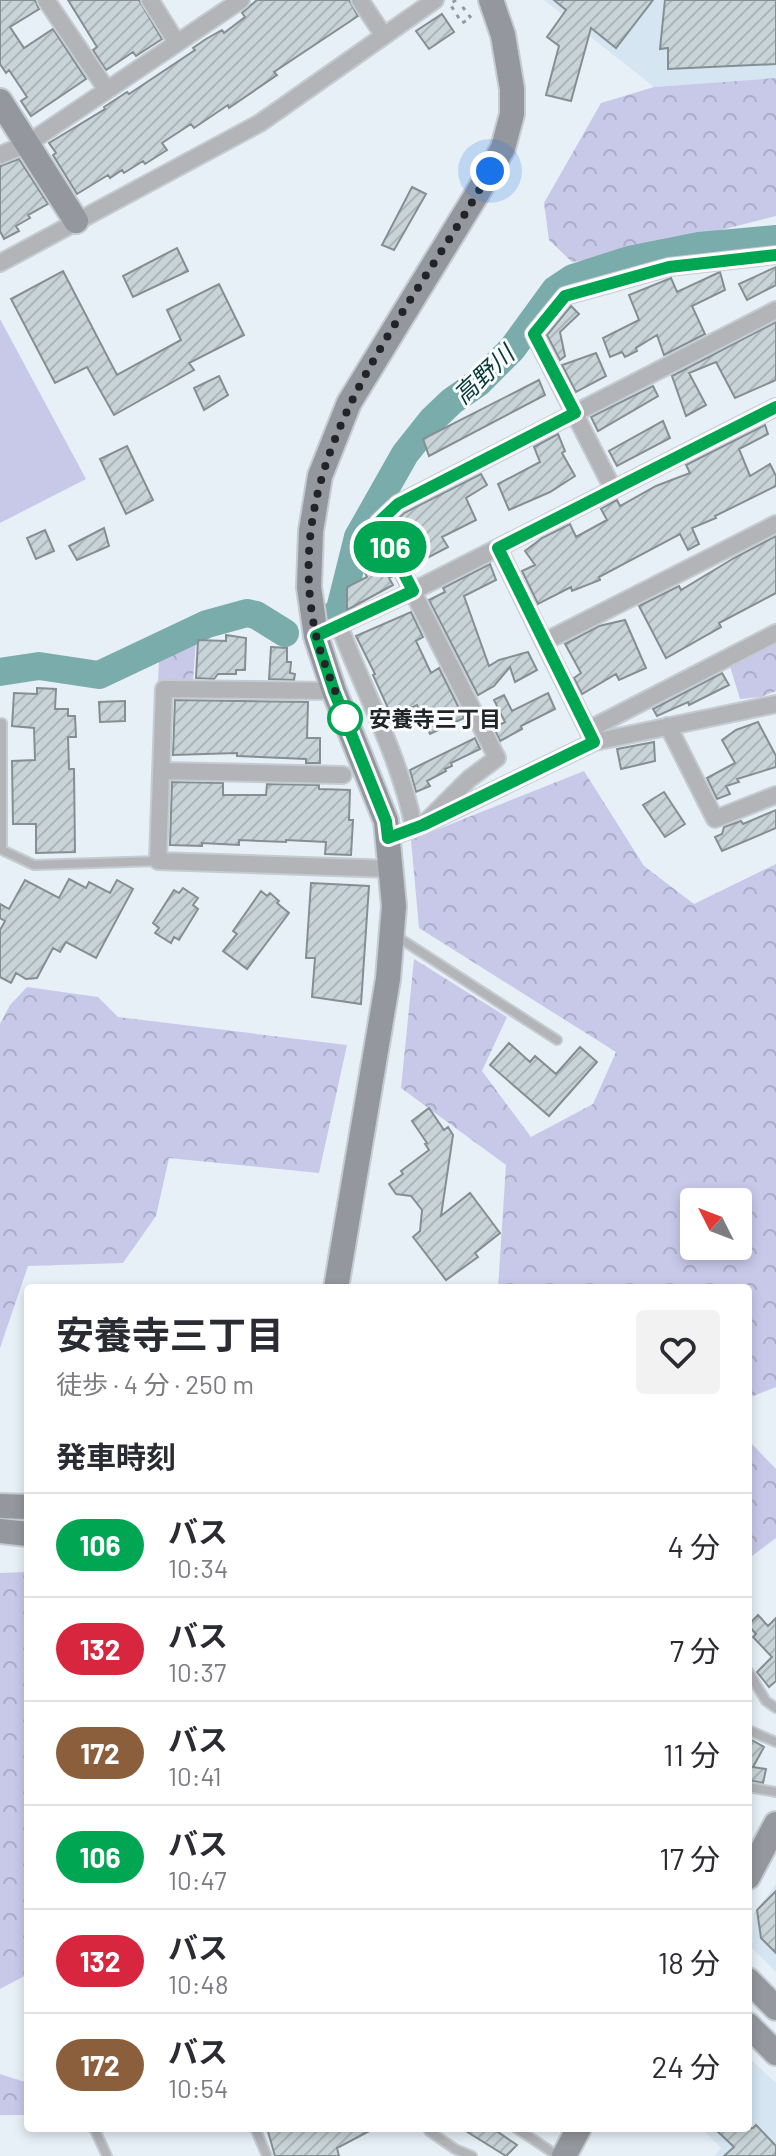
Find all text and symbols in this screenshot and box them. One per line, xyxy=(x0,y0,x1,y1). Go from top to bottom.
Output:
your location xyxy=(470,151,510,191)
water label: 高野川 xyxy=(447,337,521,409)
line badge: 106 xyxy=(344,521,436,573)
text: 106 xyxy=(370,530,410,564)
marker: 安養寺三丁目 xyxy=(328,701,362,735)
place label: 安養寺三丁目 xyxy=(369,705,501,731)
north arrow xyxy=(680,1188,752,1260)
map controls xyxy=(680,1188,752,1260)
button: heart xyxy=(636,1310,720,1394)
text: 安養寺三丁目 xyxy=(56,1311,284,1357)
text: 徒歩 · 4 分 · 250 m xyxy=(56,1368,254,1399)
text: 発車時刻 xyxy=(56,1438,176,1474)
text: バス xyxy=(168,1513,228,1549)
text: 106 xyxy=(80,1528,120,1562)
text: 4 分 xyxy=(667,1528,720,1564)
text: 10:34 xyxy=(168,1552,228,1583)
text: バス xyxy=(168,1617,228,1653)
text: 132 xyxy=(80,1632,120,1666)
text: 7 分 xyxy=(670,1632,720,1668)
text: 10:37 xyxy=(168,1656,226,1687)
text: バス xyxy=(168,1721,228,1757)
text: 172 xyxy=(80,1736,120,1770)
text: 11 分 xyxy=(663,1736,720,1772)
text: 10:41 xyxy=(168,1760,222,1791)
text: バス xyxy=(168,1825,228,1861)
text: 106 xyxy=(80,1840,120,1874)
text: 17 分 xyxy=(659,1840,720,1876)
text: 10:47 xyxy=(168,1864,226,1895)
text: バス xyxy=(168,1929,228,1965)
text: 132 xyxy=(80,1944,120,1978)
text: 18 分 xyxy=(658,1944,720,1980)
text: 10:48 xyxy=(168,1968,228,1999)
text: バス xyxy=(168,2033,228,2069)
text: 172 xyxy=(80,2048,120,2082)
text: 24 分 xyxy=(651,2048,720,2084)
text: 10:54 xyxy=(168,2072,228,2103)

